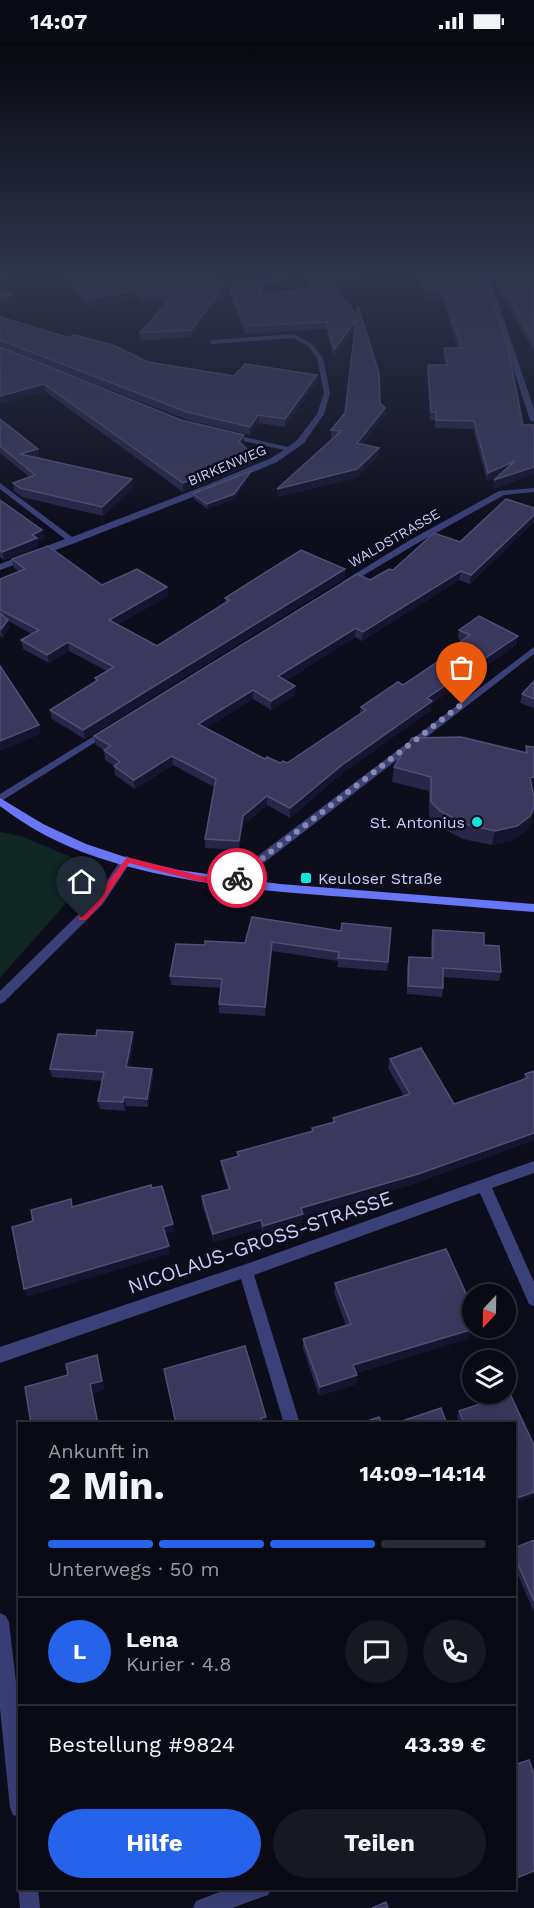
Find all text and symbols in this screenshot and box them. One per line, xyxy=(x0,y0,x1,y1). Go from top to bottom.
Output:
text: 14:07 xyxy=(30,9,87,34)
street label: BIRKENWEG xyxy=(186,441,268,489)
street label: WALDSTRASSE xyxy=(345,505,443,571)
pin xyxy=(436,642,487,704)
icon: bag xyxy=(445,651,478,684)
place label: St. Antonius xyxy=(370,813,465,832)
marker: St. Antonius xyxy=(470,815,484,829)
courier xyxy=(207,848,267,908)
pin xyxy=(56,856,107,918)
icon: bike xyxy=(221,862,254,895)
icon: home xyxy=(65,865,98,898)
place label: Keuloser Straße xyxy=(318,869,442,888)
marker: Keuloser Straße xyxy=(299,871,313,885)
street label: NICOLAUS-GROSS-STRASSE xyxy=(125,1185,395,1299)
north arrow xyxy=(462,1284,516,1338)
map controls xyxy=(462,1284,516,1404)
button: layers xyxy=(462,1350,516,1404)
text: Ankunft in xyxy=(48,1439,149,1463)
text: 14:09–14:14 xyxy=(360,1461,486,1486)
text: 2 Min. xyxy=(48,1463,165,1508)
text: Unterwegs · 50 m xyxy=(48,1557,220,1581)
button: chat xyxy=(345,1620,408,1683)
button: phone xyxy=(423,1620,486,1683)
text: Lena xyxy=(126,1627,178,1652)
text: L xyxy=(73,1639,86,1664)
text: Kurier · 4.8 xyxy=(126,1652,231,1676)
text: Bestellung #9824 xyxy=(48,1732,235,1757)
text: 43.39 € xyxy=(404,1732,486,1757)
button: Hilfe xyxy=(48,1809,261,1878)
button: Teilen xyxy=(273,1809,486,1878)

